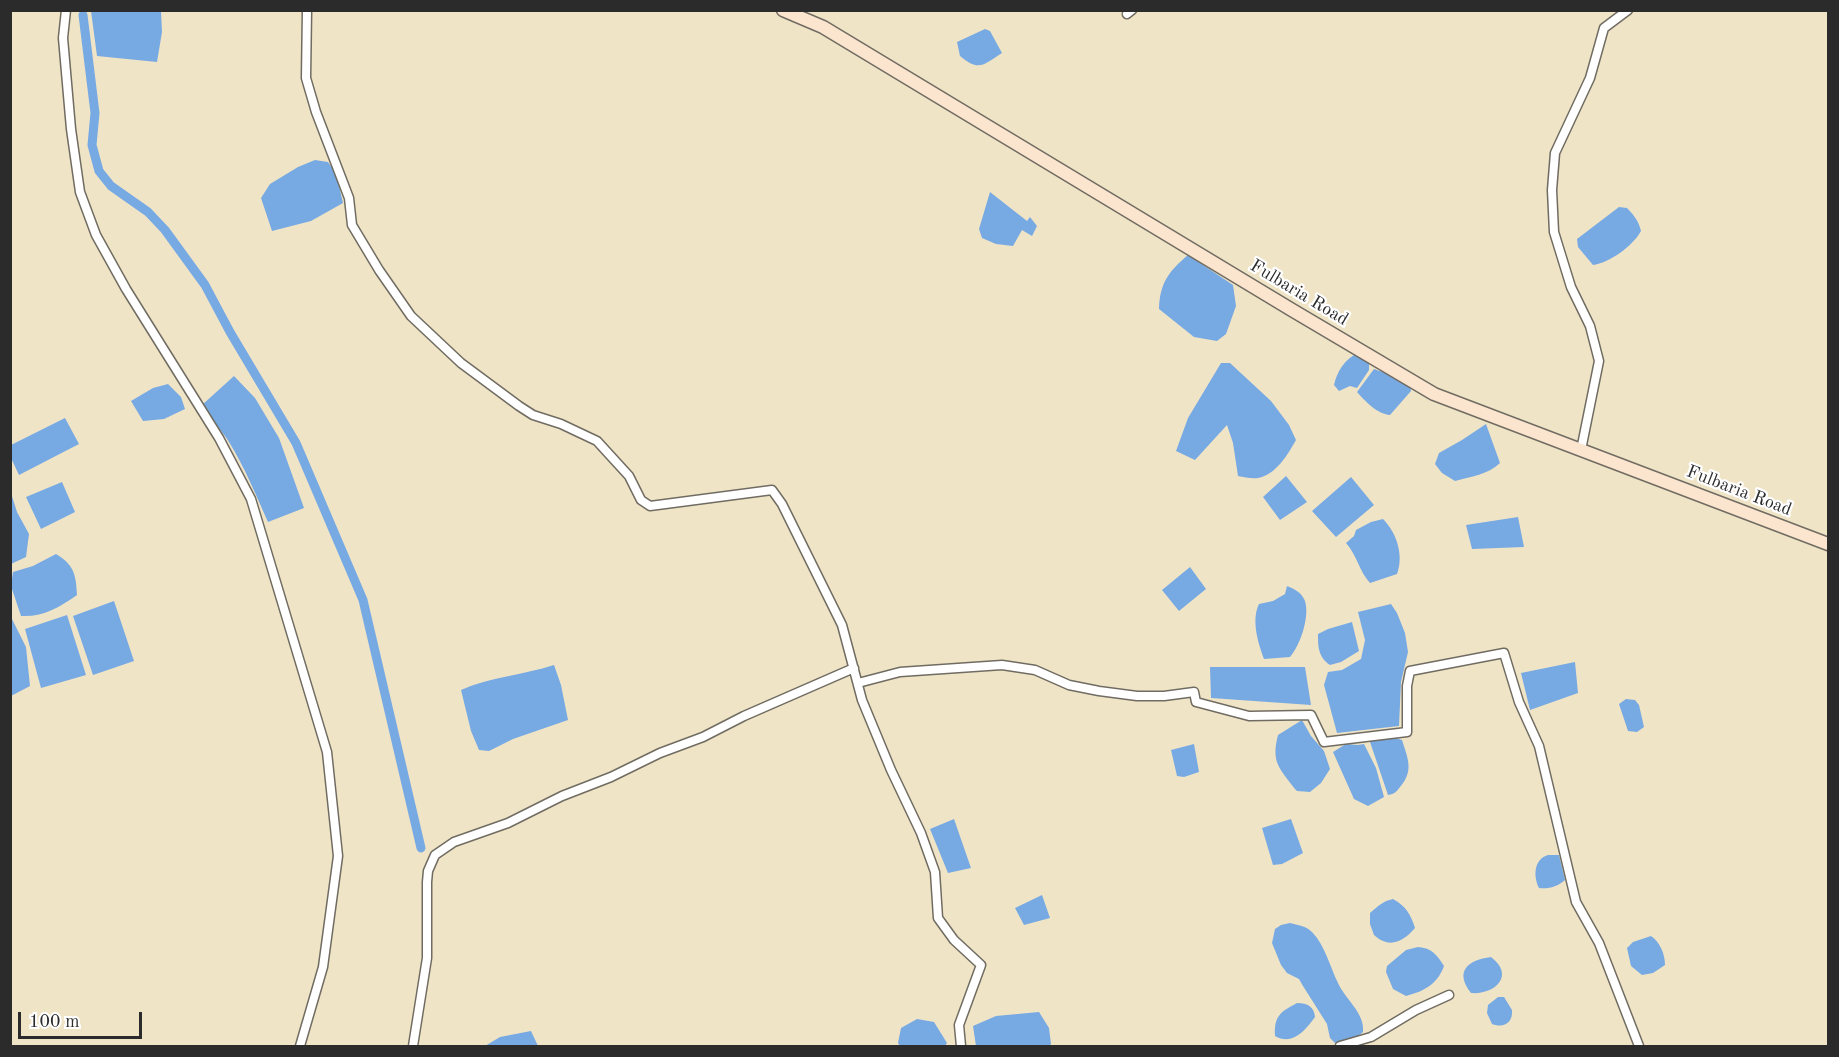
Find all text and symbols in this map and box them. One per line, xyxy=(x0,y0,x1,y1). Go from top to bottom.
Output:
street label: Fulbaria Road xyxy=(1246,255,1352,331)
street label: Fulbaria Road xyxy=(1683,461,1795,521)
scale bar xyxy=(21,1000,146,1038)
text: 100 m xyxy=(29,1013,80,1031)

